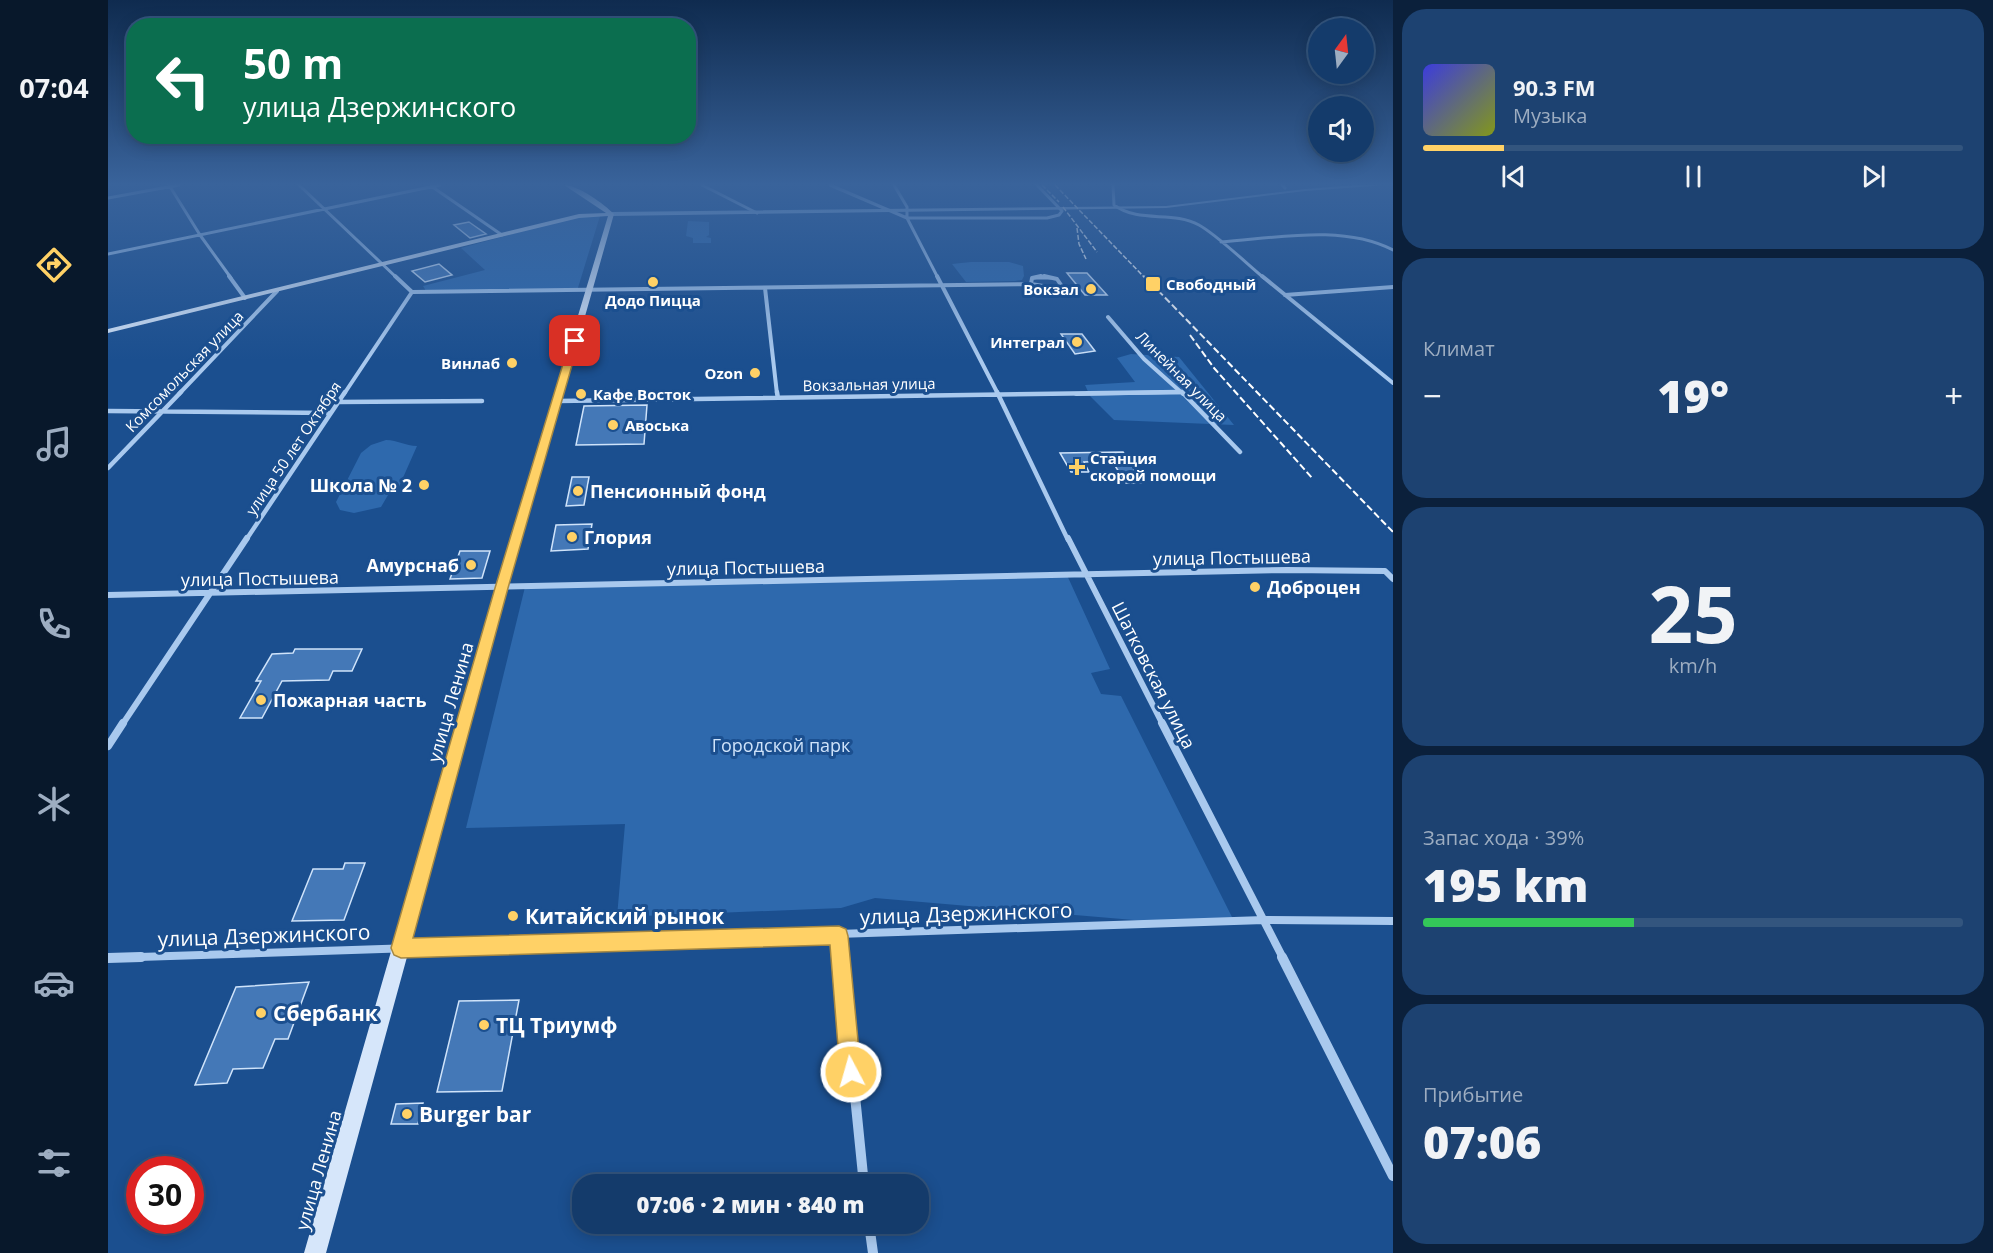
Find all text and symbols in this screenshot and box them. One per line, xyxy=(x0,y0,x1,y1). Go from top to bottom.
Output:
north arrow xyxy=(1308,18,1374,84)
map controls xyxy=(1308,18,1374,162)
text: 50 m xyxy=(243,34,343,91)
icon: left xyxy=(144,42,222,120)
text: 07:04 xyxy=(19,69,89,106)
text: 90.3 FM xyxy=(1513,72,1596,102)
text: улица Дзержинского xyxy=(243,88,516,125)
button: sound xyxy=(1308,96,1374,162)
text: Музыка xyxy=(1513,102,1587,129)
icon: previous xyxy=(1497,160,1530,193)
icon: pause xyxy=(1677,160,1710,193)
icon: next xyxy=(1857,160,1890,193)
icon: directions xyxy=(33,244,75,286)
place label: Свободный xyxy=(1166,274,1256,294)
marker: Додо Пицца xyxy=(646,275,660,289)
marker: Свободный xyxy=(1144,275,1162,293)
place label: Вокзал xyxy=(1023,279,1079,299)
marker: Вокзал xyxy=(1084,282,1098,296)
place label: Додо Пицца xyxy=(605,290,701,310)
street label: Комсомольская улица xyxy=(121,306,247,436)
pin xyxy=(549,315,600,366)
icon: arrive xyxy=(558,324,591,357)
street label: Линейная улица xyxy=(1132,326,1232,426)
place label: Интеграл xyxy=(990,332,1065,352)
marker: Интеграл xyxy=(1070,335,1084,349)
text: Климат xyxy=(1423,335,1495,362)
place label: Винлаб xyxy=(441,353,500,373)
marker: Винлаб xyxy=(505,356,519,370)
place label: Ozon xyxy=(705,363,743,383)
text: 19° xyxy=(1657,365,1729,426)
marker: Ozon xyxy=(748,366,762,380)
street label: Вокзальная улица xyxy=(802,373,936,395)
text: − xyxy=(1423,373,1442,418)
text: + xyxy=(1944,373,1963,418)
street label: улица 50 лет Октября xyxy=(241,377,345,519)
place label: Кафе Восток xyxy=(593,384,692,404)
marker: Кафе Восток xyxy=(574,387,588,401)
place label: Авоська xyxy=(625,415,689,435)
marker: Авоська xyxy=(606,418,620,432)
icon: music xyxy=(33,423,75,465)
place label: Станция скорой помощи xyxy=(1090,448,1216,485)
marker: Станция скорой помощи xyxy=(1068,458,1086,476)
place label: Школа № 2 xyxy=(310,473,412,497)
marker: Школа № 2 xyxy=(417,478,431,492)
place label: Пенсионный фонд xyxy=(590,479,766,503)
marker: Пенсионный фонд xyxy=(571,484,585,498)
place label: Глория xyxy=(584,525,652,549)
marker: Глория xyxy=(565,530,579,544)
street label: улица Постышева xyxy=(1153,544,1311,570)
place label: Амурснаб xyxy=(367,553,459,577)
street label: улица Постышева xyxy=(667,554,825,580)
marker: Амурснаб xyxy=(464,558,478,572)
text: 25 xyxy=(1648,560,1738,666)
street label: улица Постышева xyxy=(181,565,339,591)
place label: Доброцен xyxy=(1267,575,1361,599)
marker: Доброцен xyxy=(1248,580,1262,594)
street label: Шатковская улица xyxy=(1107,597,1201,753)
icon: phone xyxy=(33,603,75,645)
street label: улица Ленина xyxy=(421,639,479,765)
text: km/h xyxy=(1669,652,1717,679)
place label: Пожарная часть xyxy=(273,688,427,712)
marker: Пожарная часть xyxy=(254,693,268,707)
park label: Городской парк xyxy=(712,733,851,757)
icon: climate xyxy=(33,783,75,825)
text: Запас хода · 39% xyxy=(1423,824,1584,851)
text: 195 km xyxy=(1423,854,1588,915)
street label: улица Дзержинского xyxy=(859,895,1073,931)
place label: Китайский рынок xyxy=(525,902,724,930)
marker: Китайский рынок xyxy=(506,909,520,923)
street label: улица Дзержинского xyxy=(157,917,371,953)
icon: car xyxy=(33,962,75,1004)
place label: Сбербанк xyxy=(273,999,378,1027)
marker: Сбербанк xyxy=(254,1006,268,1020)
place label: ТЦ Триумф xyxy=(496,1011,617,1039)
marker: ТЦ Триумф xyxy=(477,1018,491,1032)
position arrow xyxy=(819,1040,883,1104)
text: Прибытие xyxy=(1423,1081,1523,1108)
place label: Burger bar xyxy=(419,1100,532,1128)
street label: улица Ленина xyxy=(289,1107,347,1233)
marker: Burger bar xyxy=(400,1107,414,1121)
text: 07:06 xyxy=(1423,1111,1541,1172)
icon: filters xyxy=(33,1142,75,1184)
speed limit sign: 30 xyxy=(126,1156,204,1234)
text: 07:06 · 2 мин · 840 m xyxy=(637,1189,864,1219)

